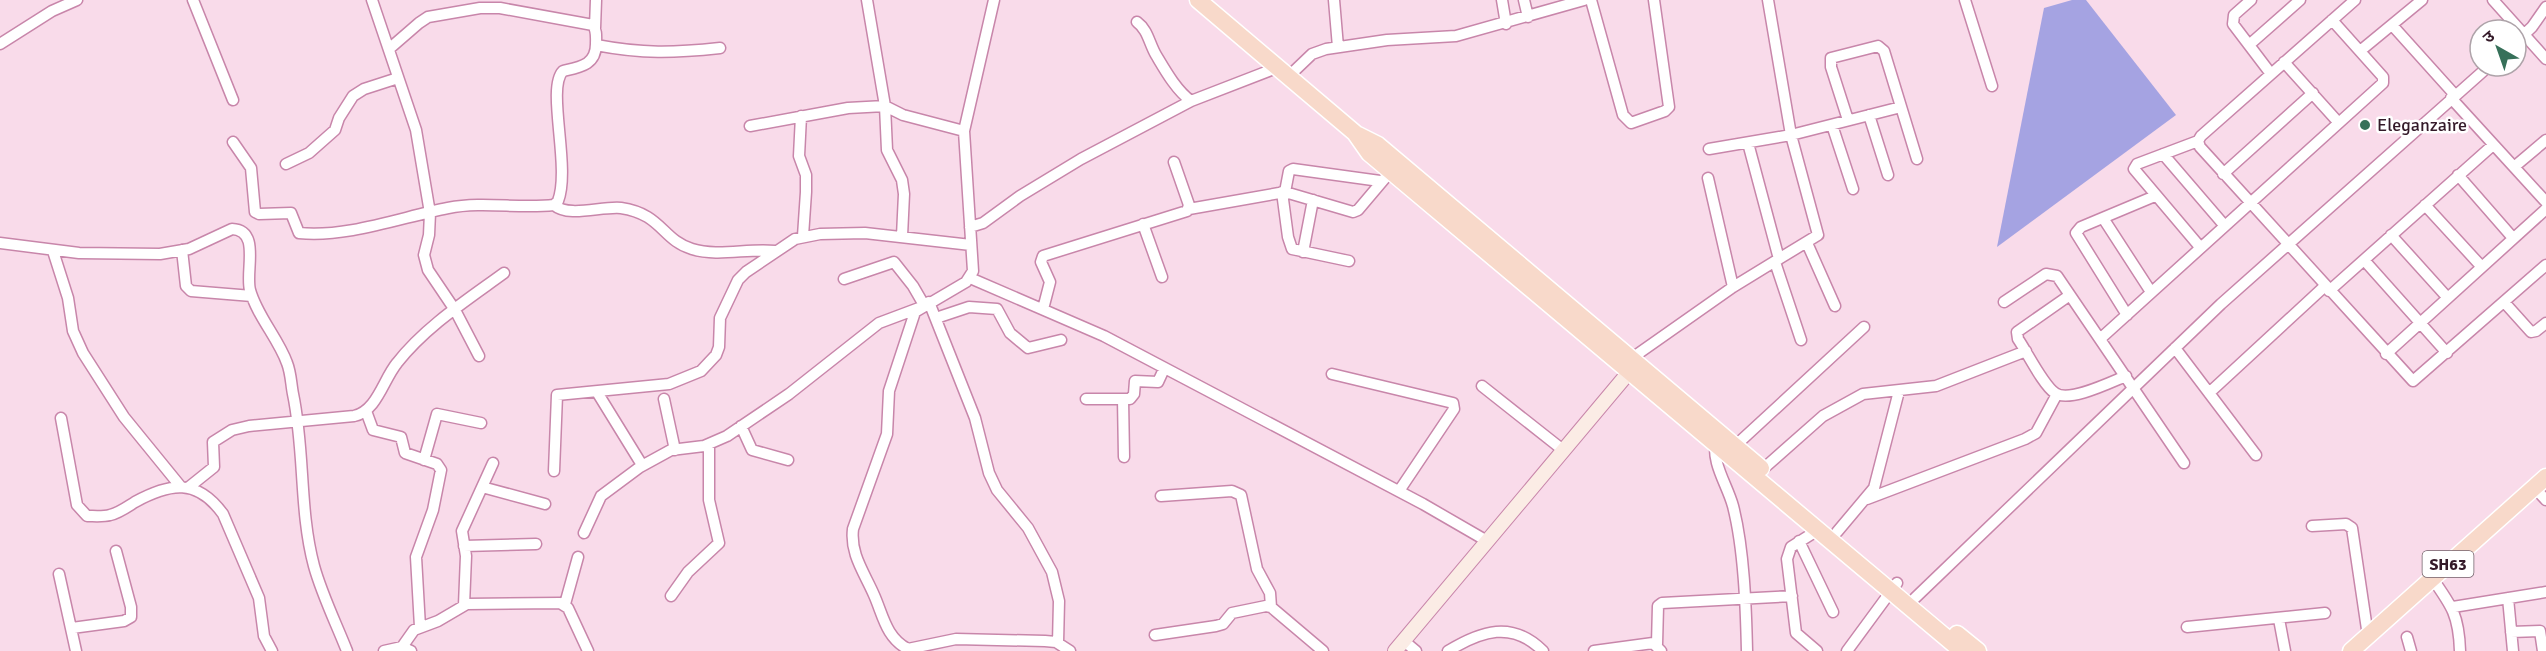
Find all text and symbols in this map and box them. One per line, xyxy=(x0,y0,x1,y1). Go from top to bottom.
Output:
north arrow xyxy=(2468,18,2528,78)
text: उ xyxy=(2479,26,2499,48)
place label: Eleganzaire xyxy=(2377,114,2467,136)
marker: Eleganzaire xyxy=(2358,118,2372,132)
road number: SH63 xyxy=(2422,551,2474,577)

